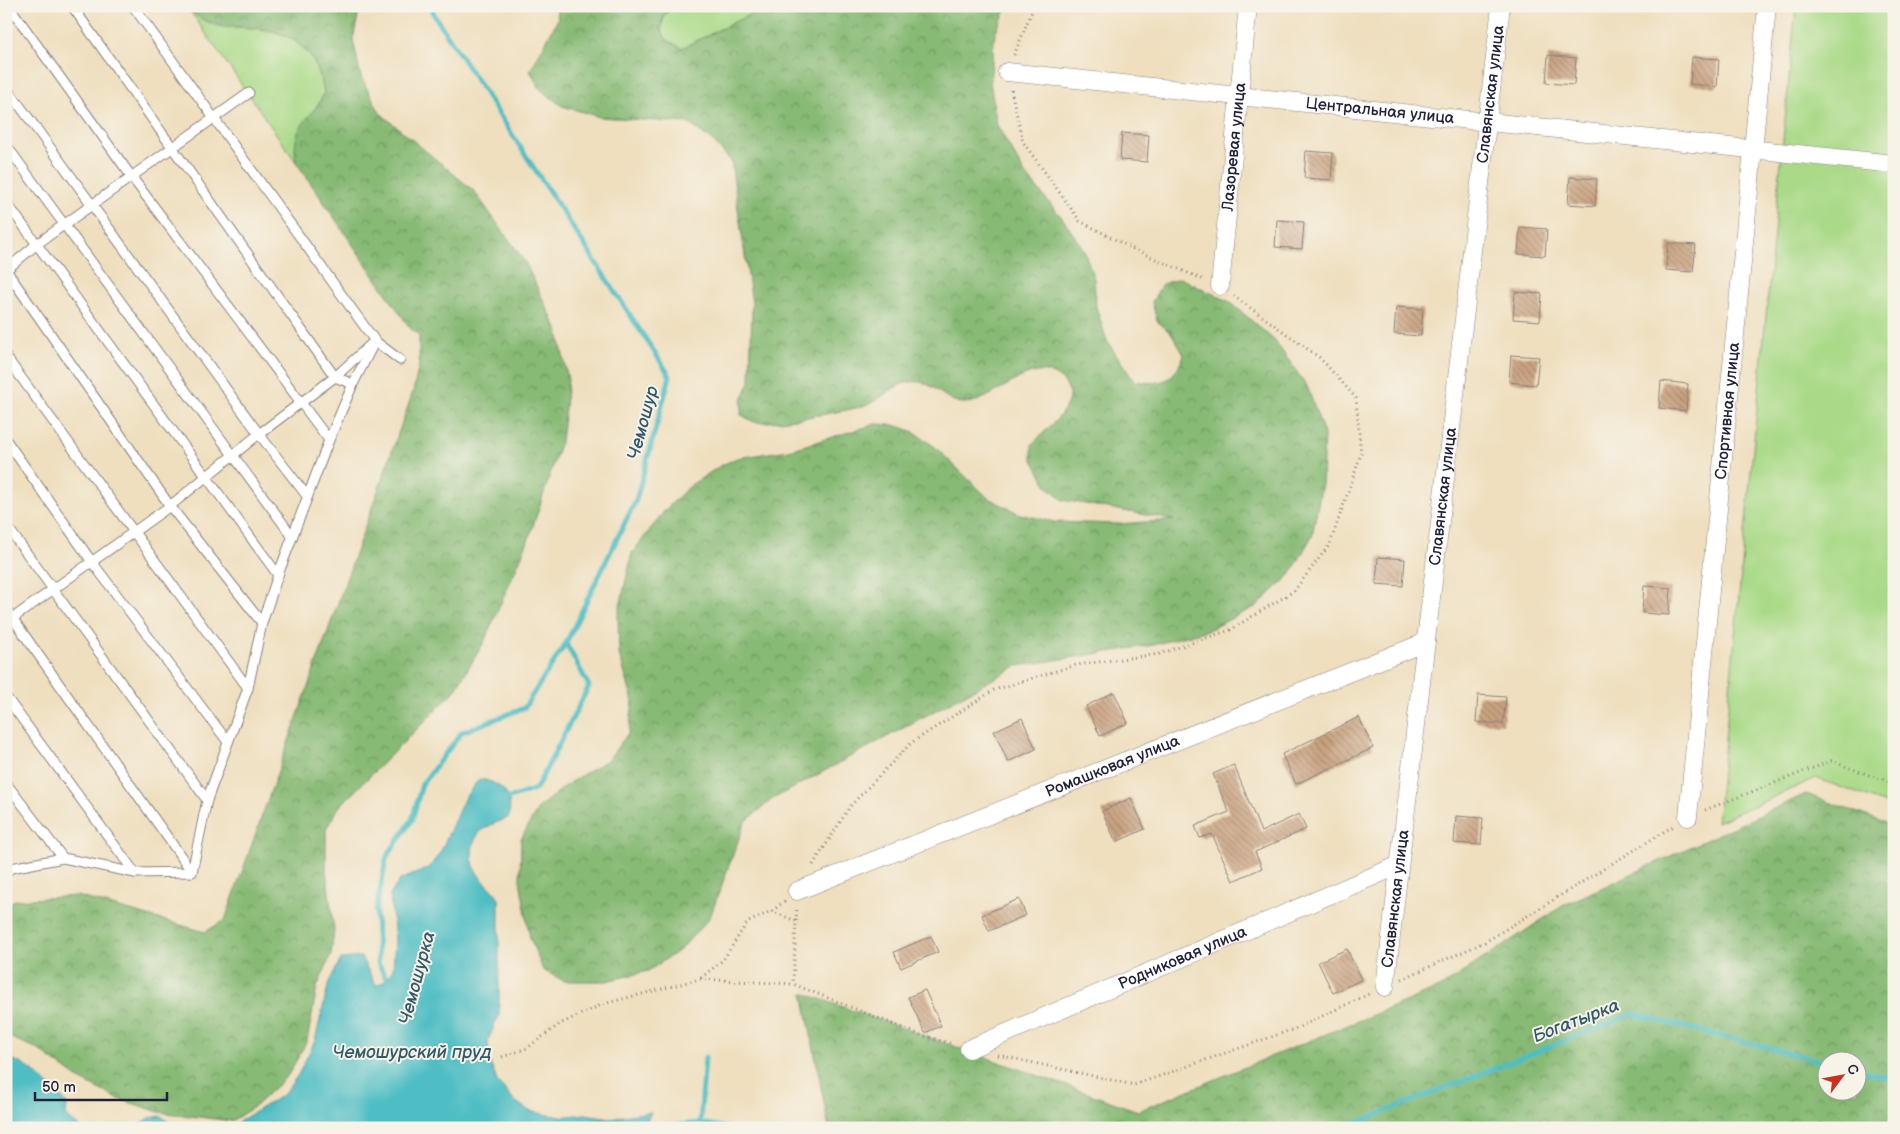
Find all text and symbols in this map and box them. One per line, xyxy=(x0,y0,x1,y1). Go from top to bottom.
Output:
street label: Славянская улица xyxy=(1473,24,1508,164)
street label: Лазоревая улица xyxy=(1218,81,1250,213)
street label: Центральная улица xyxy=(1305,94,1456,128)
street label: Спортивная улица xyxy=(1711,341,1744,481)
water label: Чемошур xyxy=(623,384,663,462)
street label: Славянская улица xyxy=(1425,426,1461,566)
street label: Ромашковая улица xyxy=(1042,731,1183,801)
street label: Славянская улица xyxy=(1378,828,1413,969)
street label: Родниковая улица xyxy=(1115,922,1250,994)
water label: Чемошурка xyxy=(394,929,440,1027)
water label: Богатырка xyxy=(1530,995,1622,1047)
water label: Чемошурский пруд xyxy=(332,1042,492,1063)
north arrow xyxy=(1818,1052,1868,1102)
text: С xyxy=(1843,1061,1863,1078)
scale bar xyxy=(35,1069,168,1101)
text: 50 m xyxy=(42,1078,76,1097)

